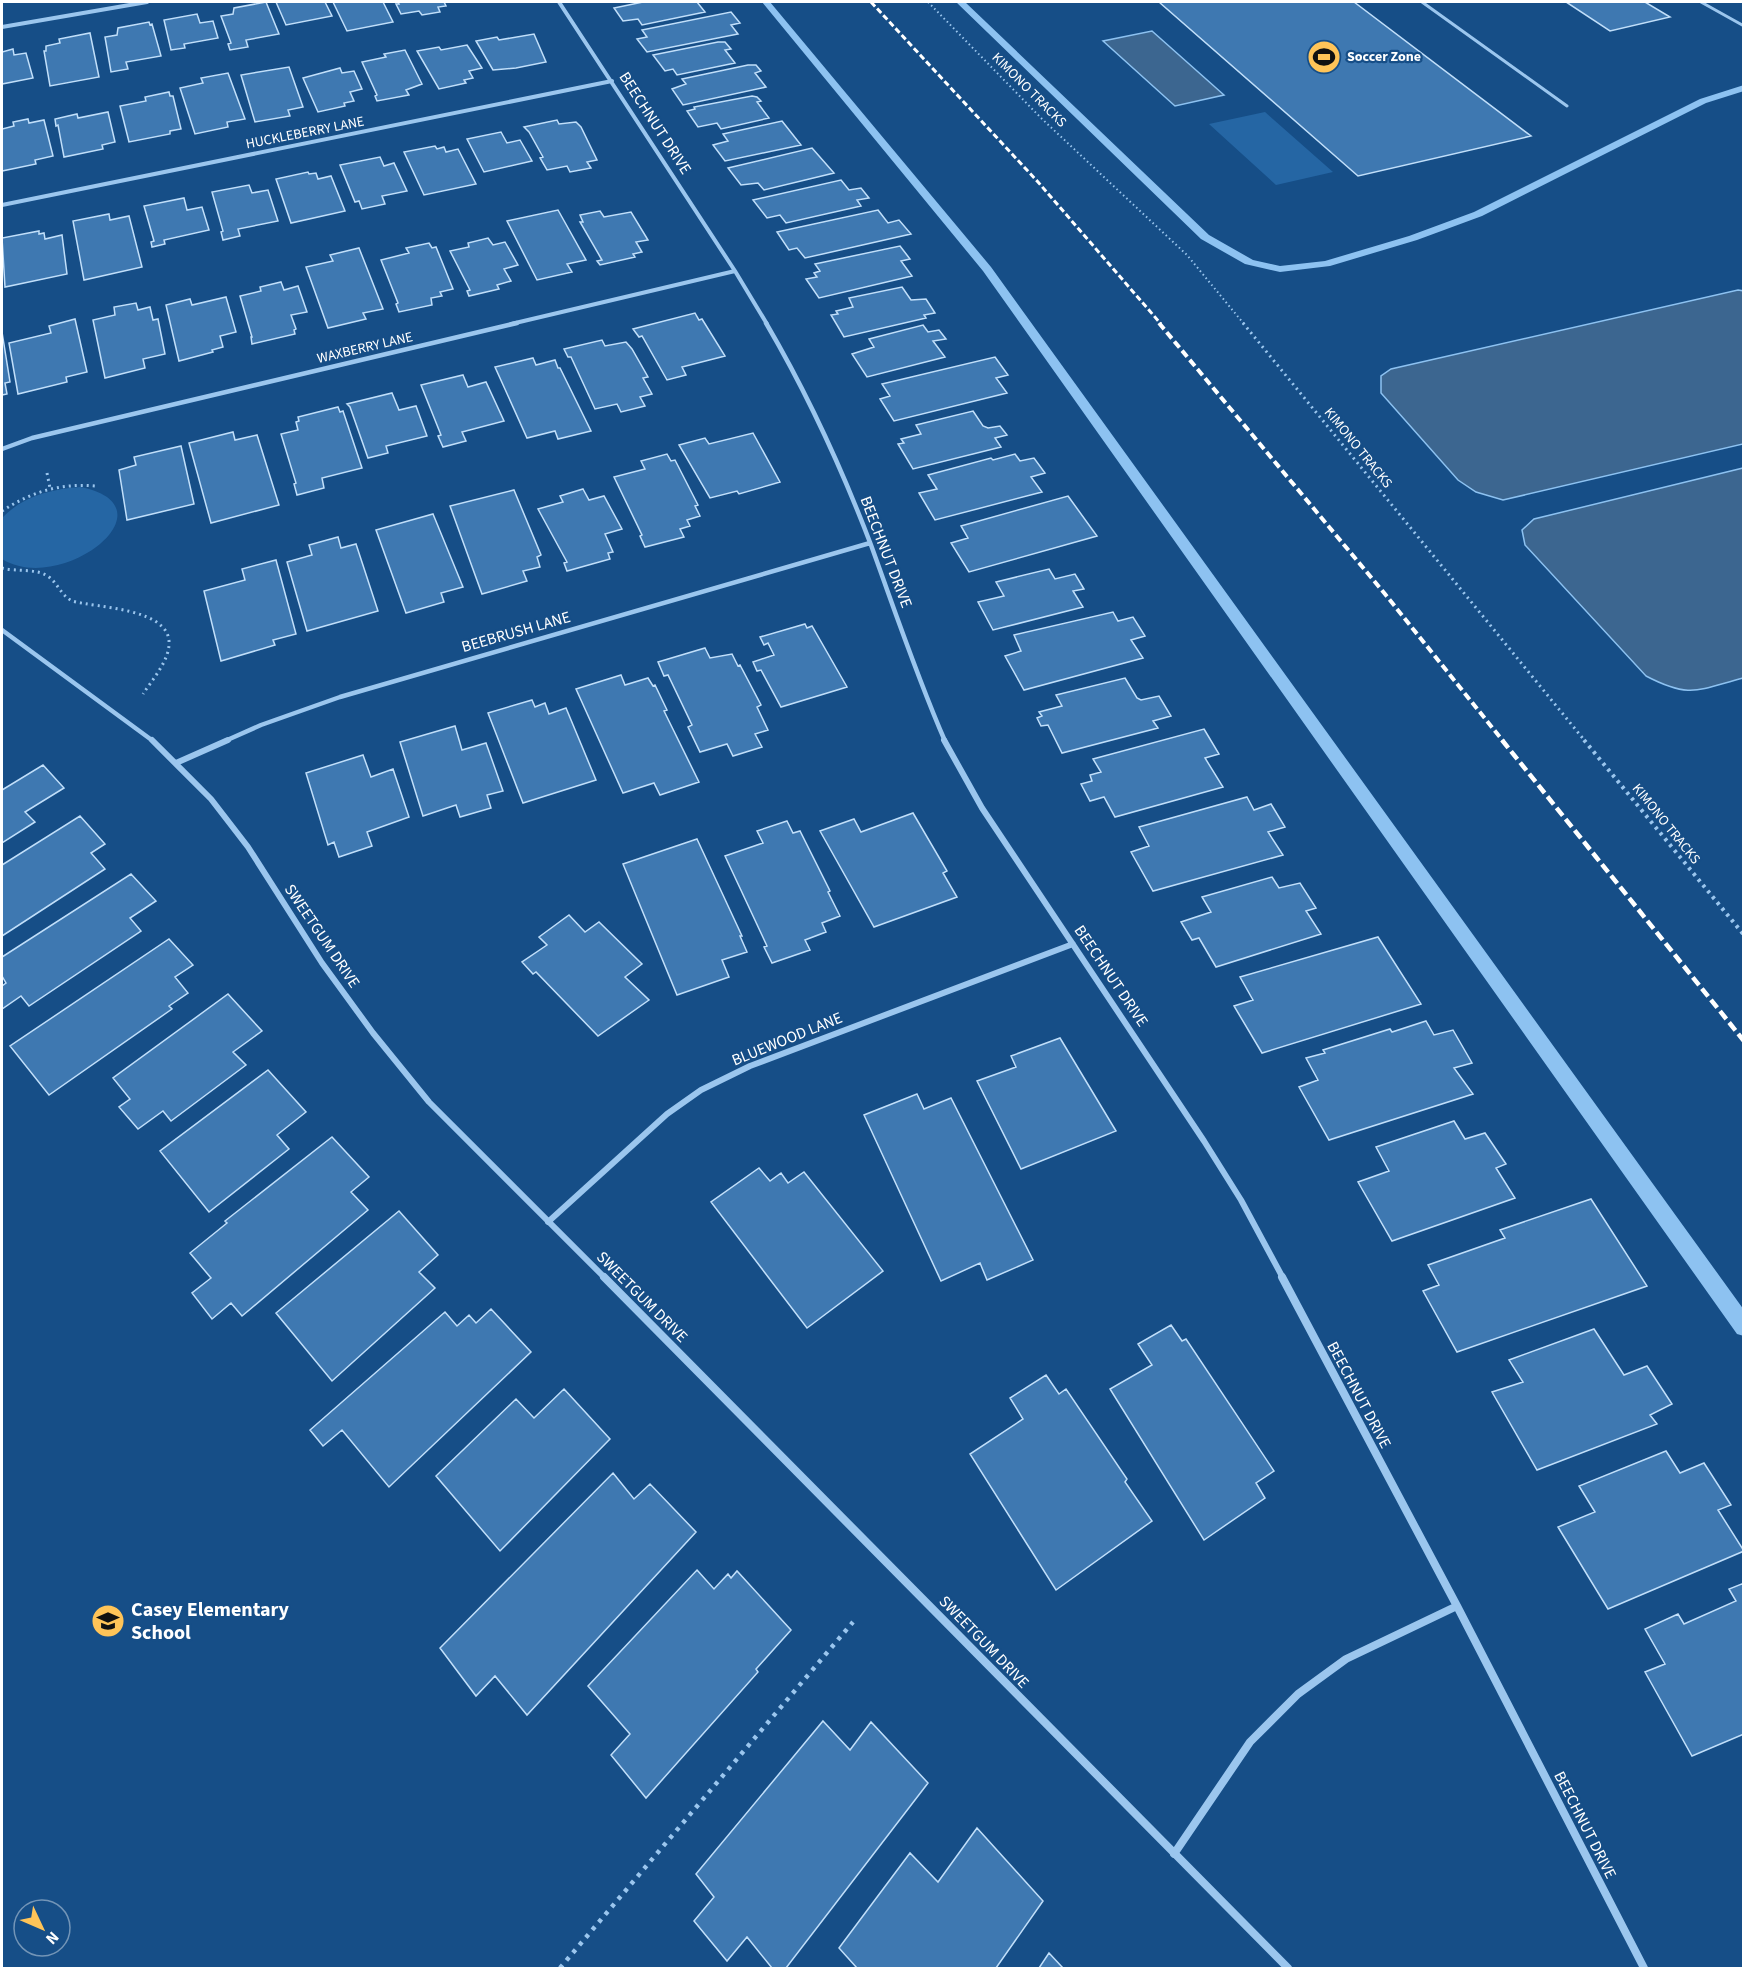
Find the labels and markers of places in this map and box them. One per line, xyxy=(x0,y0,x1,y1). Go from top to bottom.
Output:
sports icon: Soccer Zone xyxy=(1306,39,1342,75)
place label: Soccer Zone xyxy=(1347,47,1421,67)
place label: Casey Elementary School xyxy=(131,1596,290,1647)
school or university icon: Casey Elementary School xyxy=(90,1603,126,1639)

